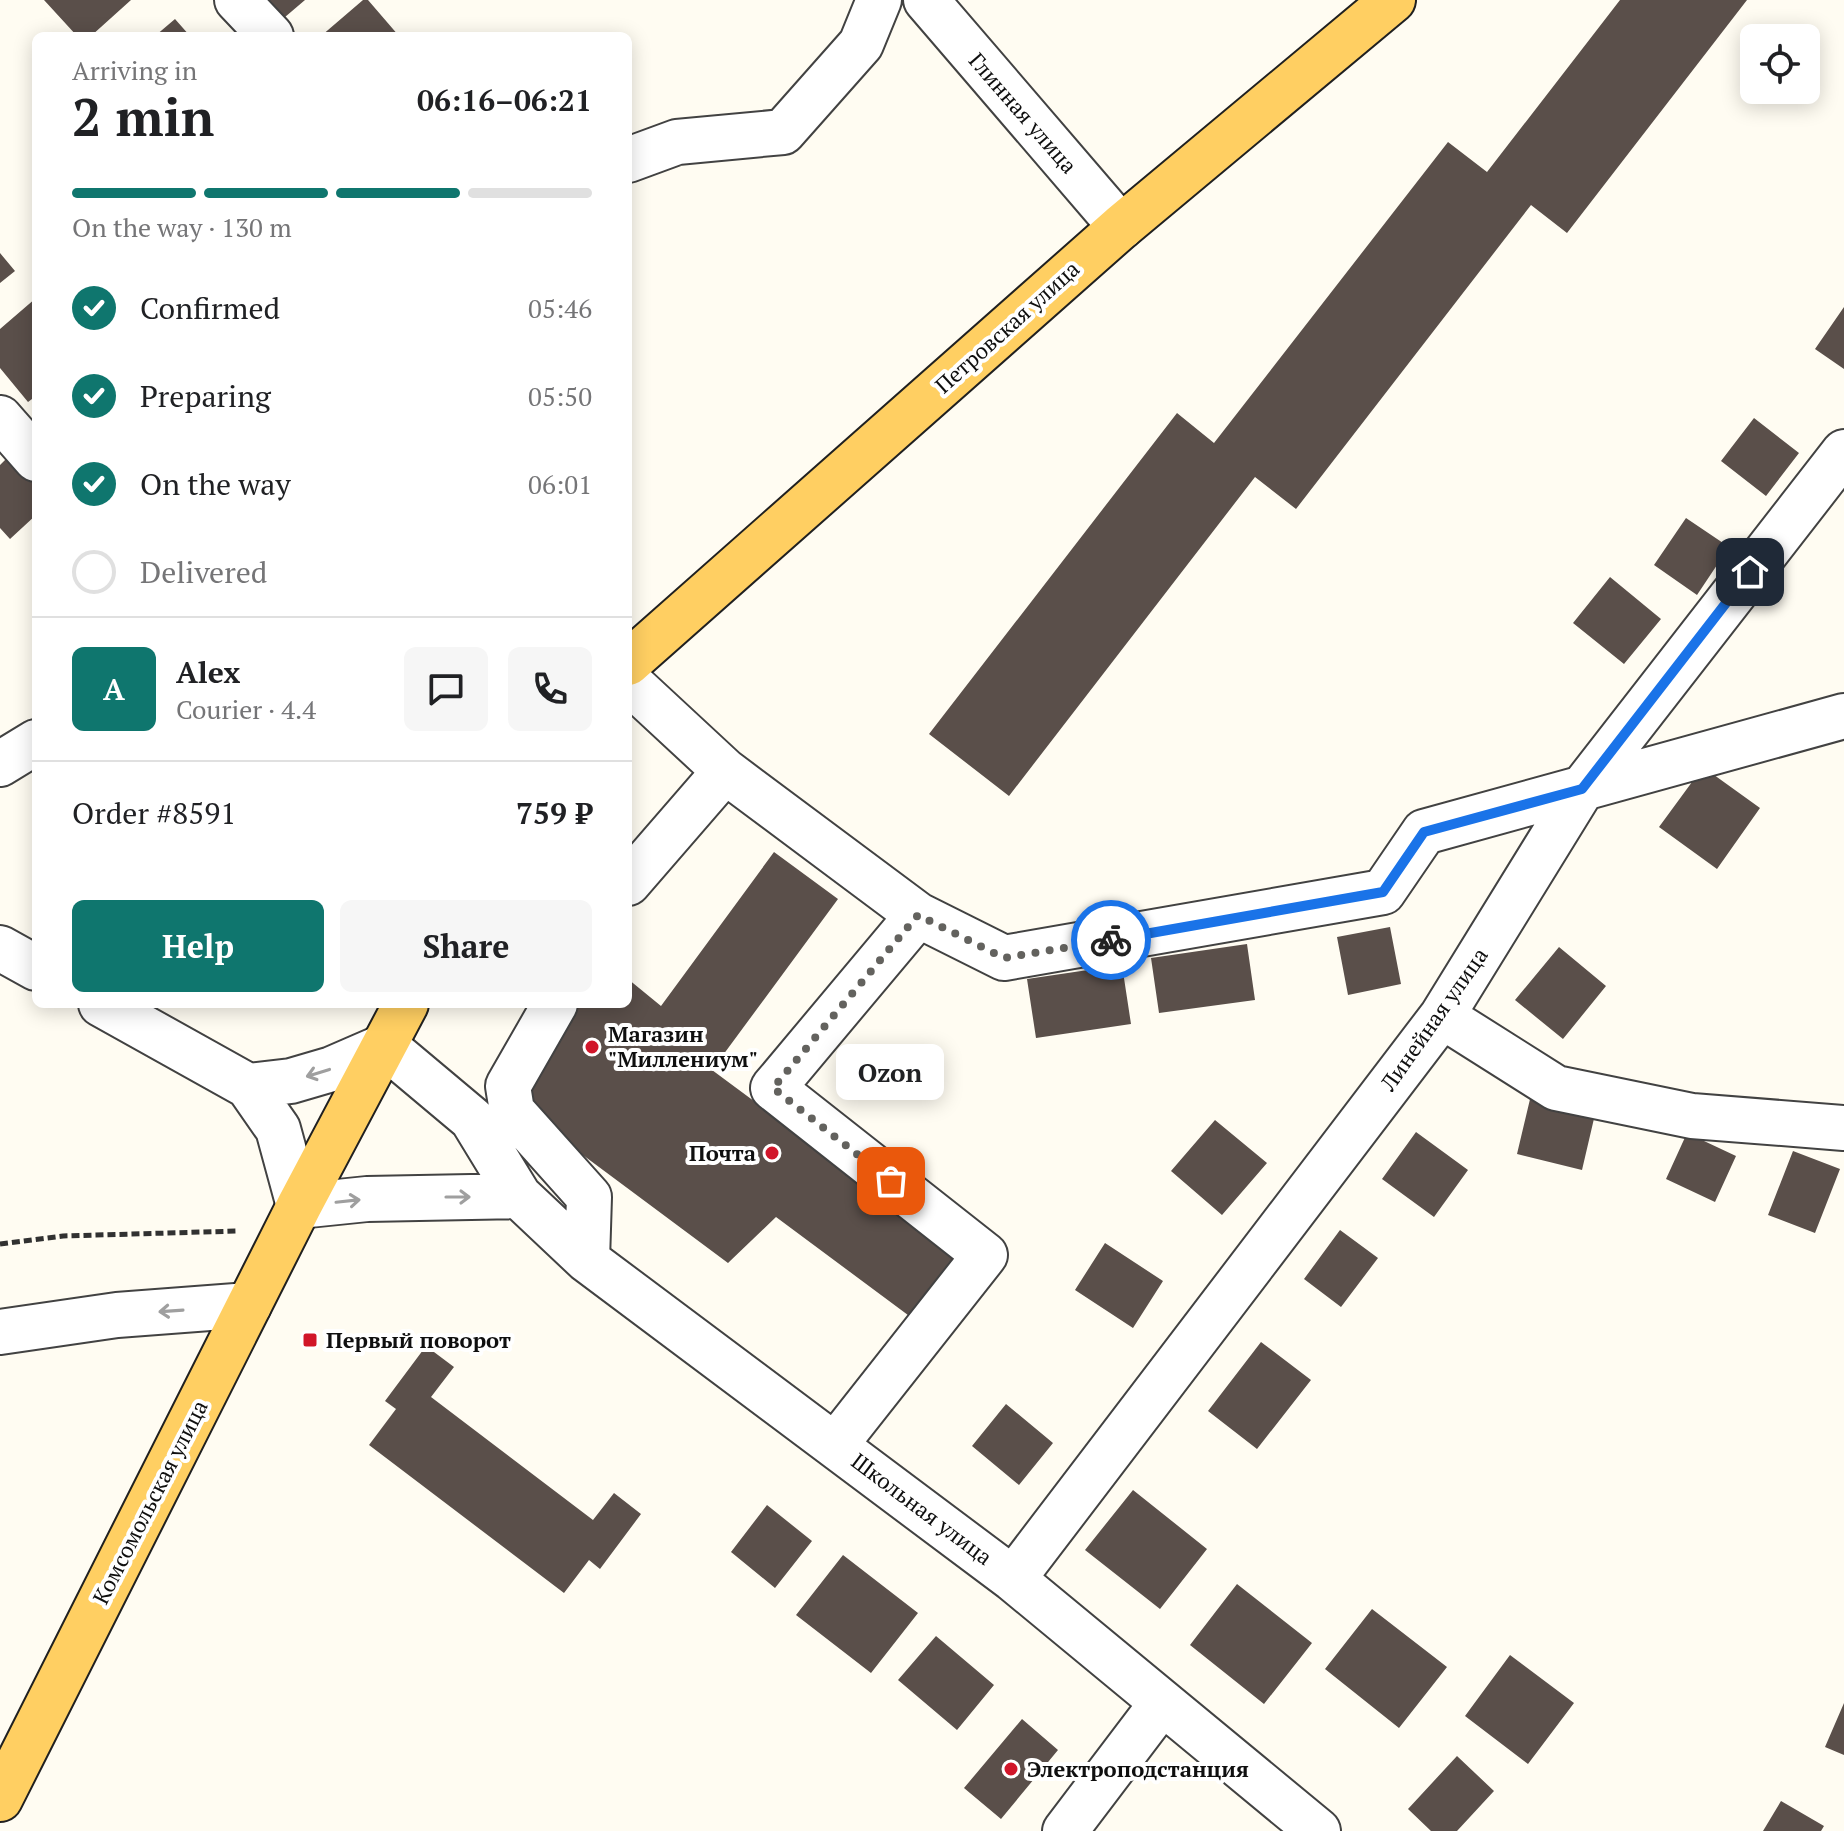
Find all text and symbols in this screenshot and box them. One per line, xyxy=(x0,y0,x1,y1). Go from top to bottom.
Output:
map controls xyxy=(1740,24,1820,104)
button: locate xyxy=(1740,24,1820,104)
street label: Глинная улица xyxy=(963,46,1084,179)
text: Arriving in xyxy=(72,53,197,87)
text: 06:16–06:21 xyxy=(417,80,592,120)
text: 2 min xyxy=(72,82,214,151)
text: On the way · 130 m xyxy=(72,210,292,244)
street label: Петровская улица xyxy=(928,254,1085,399)
icon: check xyxy=(72,286,116,330)
text: Confirmed xyxy=(140,288,280,328)
text: 05:46 xyxy=(528,291,592,325)
icon: check xyxy=(72,374,116,418)
text: Preparing xyxy=(140,376,271,416)
text: 05:50 xyxy=(528,379,592,413)
icon: check xyxy=(72,462,116,506)
text: On the way xyxy=(140,464,291,504)
text: 06:01 xyxy=(528,467,592,501)
pin xyxy=(1716,538,1784,606)
icon: home xyxy=(1728,550,1772,594)
text: Delivered xyxy=(140,552,267,592)
button: chat xyxy=(404,647,488,731)
button: phone xyxy=(508,647,592,731)
text: Alex xyxy=(176,652,240,692)
text: A xyxy=(103,669,125,709)
text: Courier · 4.4 xyxy=(176,692,316,726)
text: Order #8591 xyxy=(72,793,236,833)
text: 759 ₽ xyxy=(516,793,592,833)
button: Help xyxy=(72,900,324,992)
button: Share xyxy=(340,900,592,992)
courier xyxy=(1071,900,1151,980)
icon: bike xyxy=(1089,918,1133,962)
street label: Линейная улица xyxy=(1373,942,1494,1097)
place label: Магазин "Миллениум" xyxy=(608,1019,758,1073)
marker: Магазин "Миллениум" xyxy=(583,1038,601,1056)
callout: Ozon xyxy=(837,1045,945,1101)
text: Ozon xyxy=(858,1055,922,1089)
one-way arrow xyxy=(306,1067,331,1081)
place label: Почта xyxy=(689,1138,756,1167)
marker: Почта xyxy=(763,1144,781,1162)
pin xyxy=(857,1147,925,1215)
icon: bag xyxy=(869,1159,913,1203)
one-way arrow xyxy=(444,1189,471,1205)
one-way arrow xyxy=(334,1193,361,1208)
one-way arrow xyxy=(158,1304,185,1319)
place label: Первый поворот xyxy=(326,1325,511,1354)
marker: Первый поворот xyxy=(301,1331,319,1349)
street label: Комсомольская улица xyxy=(85,1395,214,1609)
street label: Школьная улица xyxy=(846,1446,999,1571)
place label: Электроподстанция xyxy=(1027,1754,1249,1783)
marker: Электроподстанция xyxy=(1002,1760,1020,1778)

